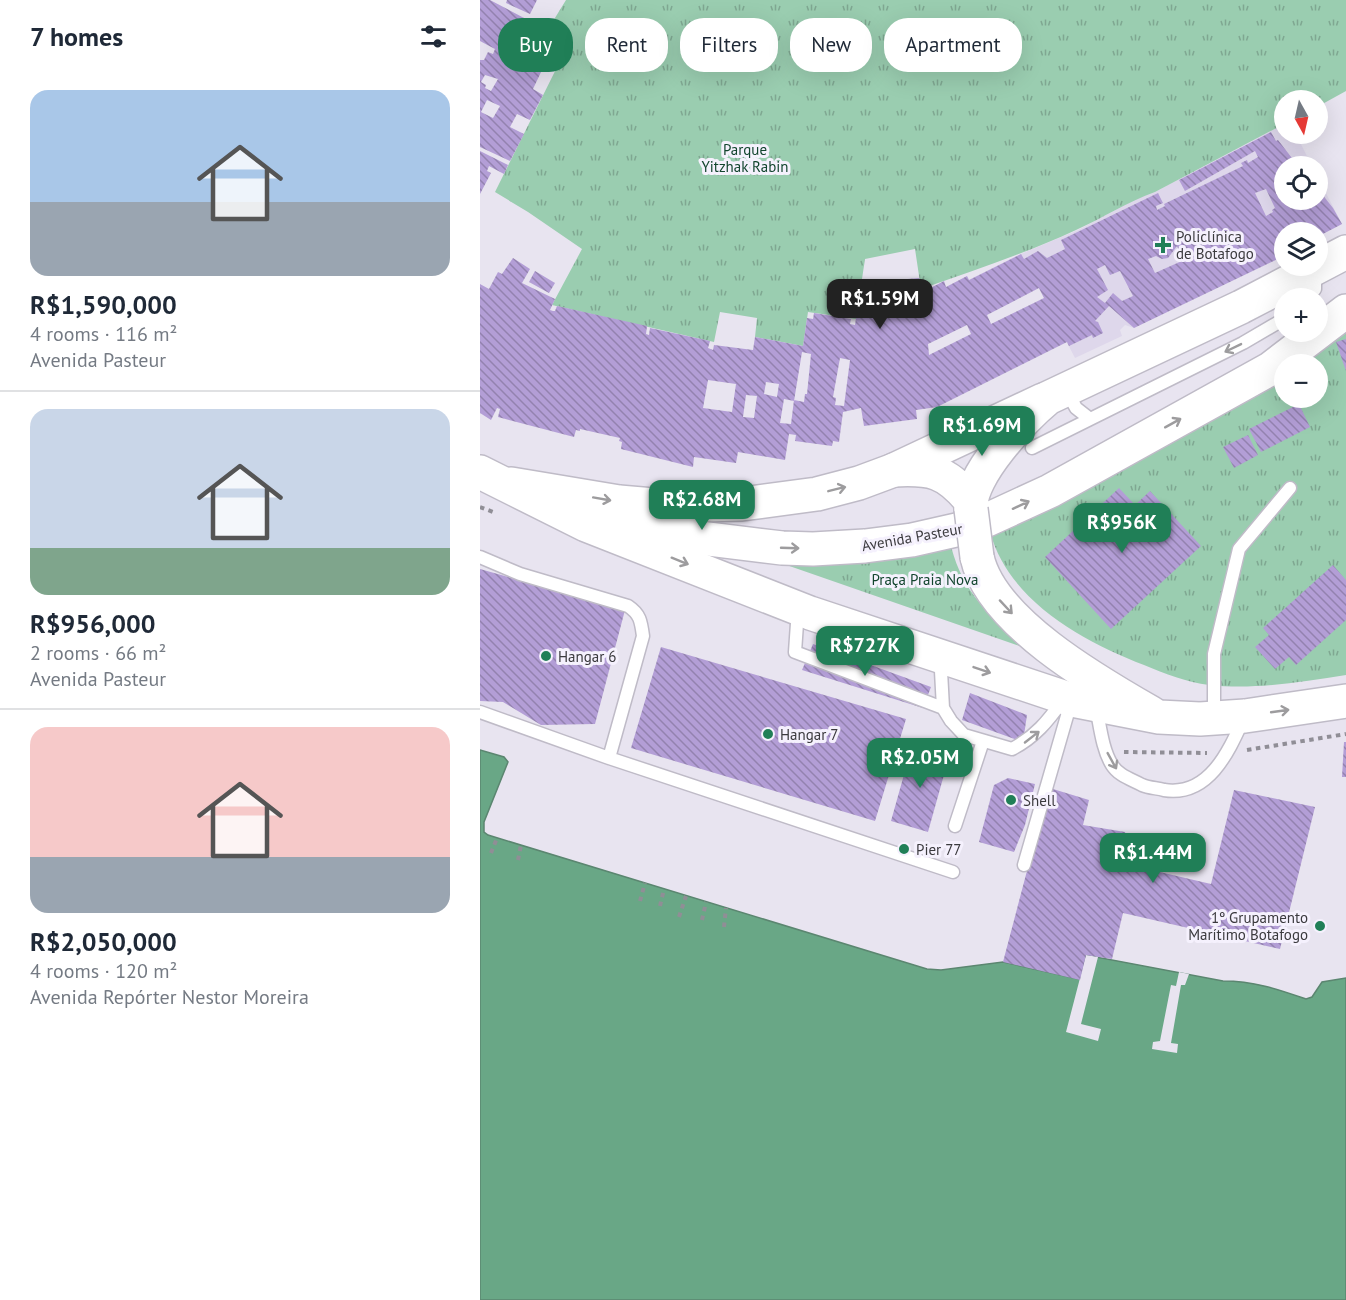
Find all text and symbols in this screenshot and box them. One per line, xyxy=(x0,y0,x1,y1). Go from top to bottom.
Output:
chip: Buy xyxy=(498,18,573,72)
chip: Rent xyxy=(585,18,668,72)
chip: Filters xyxy=(680,18,778,72)
chip: New xyxy=(790,18,872,72)
chip: Apartment xyxy=(884,18,1022,72)
text: 7 homes xyxy=(30,20,123,53)
icon: filters xyxy=(417,20,450,53)
north arrow xyxy=(1274,90,1328,144)
map controls xyxy=(1274,90,1328,408)
icon: home xyxy=(186,129,294,237)
park label: Parque Yitzhak Rabin xyxy=(701,140,789,176)
button: locate xyxy=(1274,156,1328,210)
button: layers xyxy=(1274,222,1328,276)
place label: Policlínica de Botafogo xyxy=(1176,227,1254,263)
marker: Policlínica de Botafogo xyxy=(1154,236,1172,254)
pin: R$1.59M xyxy=(825,279,935,330)
text: R$1.59M xyxy=(841,285,919,311)
text: R$1,590,000 xyxy=(30,288,177,321)
button: + xyxy=(1274,288,1328,342)
text: 4 rooms · 116 m² xyxy=(30,321,177,347)
one-way arrow xyxy=(1225,342,1243,354)
text: Avenida Pasteur xyxy=(30,347,166,373)
button: − xyxy=(1274,354,1328,408)
pin: R$1.69M xyxy=(927,406,1037,457)
text: R$1.69M xyxy=(943,412,1021,438)
one-way arrow xyxy=(1164,417,1182,428)
icon: home xyxy=(186,448,294,556)
pin: R$2.68M xyxy=(647,480,757,531)
one-way arrow xyxy=(828,483,847,495)
text: R$2.68M xyxy=(663,486,741,512)
one-way arrow xyxy=(592,494,612,505)
one-way arrow xyxy=(1011,498,1029,510)
pin: R$956K xyxy=(1073,503,1171,554)
text: R$956K xyxy=(1087,509,1157,535)
street label: Avenida Pasteur xyxy=(860,519,964,555)
one-way arrow xyxy=(780,543,800,554)
one-way arrow xyxy=(670,557,688,568)
park label: Praça Praia Nova xyxy=(871,570,979,589)
one-way arrow xyxy=(999,599,1013,614)
text: R$956,000 xyxy=(30,607,155,640)
pin: R$727K xyxy=(816,626,914,677)
text: R$727K xyxy=(830,632,900,658)
text: 2 rooms · 66 m² xyxy=(30,640,166,666)
place label: Hangar 6 xyxy=(558,647,617,666)
marker: Hangar 6 xyxy=(539,649,553,663)
one-way arrow xyxy=(972,665,991,676)
text: Avenida Pasteur xyxy=(30,666,166,692)
one-way arrow xyxy=(1269,706,1289,717)
place label: Hangar 7 xyxy=(780,725,839,744)
marker: Hangar 7 xyxy=(761,727,775,741)
one-way arrow xyxy=(1024,730,1040,743)
pin: R$2.05M xyxy=(865,738,975,789)
text: R$2.05M xyxy=(881,744,959,770)
one-way arrow xyxy=(1107,752,1118,770)
icon: home xyxy=(186,766,294,874)
place label: Shell xyxy=(1023,791,1056,810)
marker: Shell xyxy=(1004,793,1018,807)
pin: R$1.44M xyxy=(1098,833,1208,884)
text: R$1.44M xyxy=(1114,839,1192,865)
place label: Pier 77 xyxy=(916,840,961,859)
marker: Pier 77 xyxy=(897,842,911,856)
place label: 1º Grupamento Marítimo Botafogo xyxy=(1188,908,1308,944)
marker: 1º Grupamento Marítimo Botafogo xyxy=(1313,919,1327,933)
text: R$2,050,000 xyxy=(30,925,177,958)
text: 4 rooms · 120 m² xyxy=(30,958,177,984)
text: Avenida Repórter Nestor Moreira xyxy=(30,984,309,1010)

